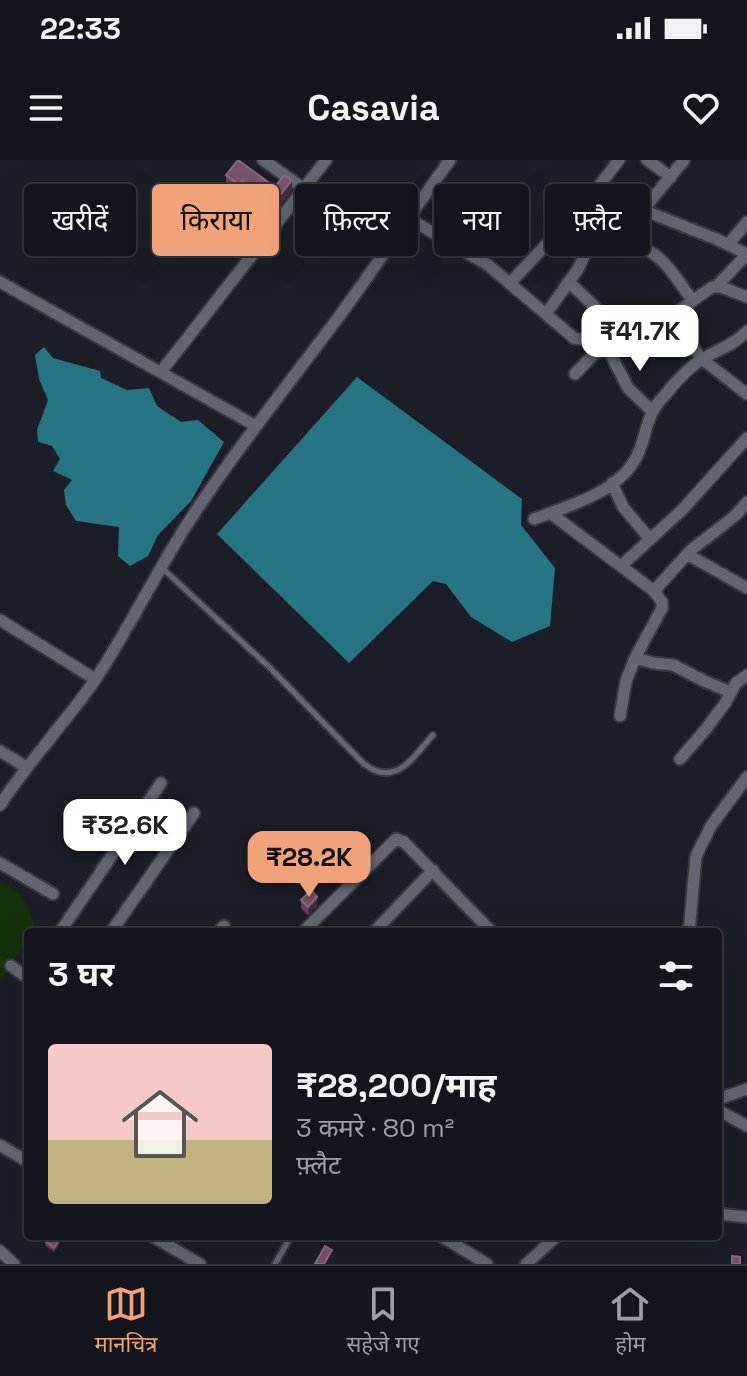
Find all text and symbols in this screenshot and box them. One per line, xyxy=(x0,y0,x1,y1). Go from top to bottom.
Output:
text: 22:33 xyxy=(40,9,121,48)
text: Casavia xyxy=(307,85,440,131)
icon: menu xyxy=(24,86,68,130)
icon: heart xyxy=(679,86,723,130)
chip: खरीदें xyxy=(24,184,136,256)
chip: किराया xyxy=(152,184,279,256)
chip: फ़िल्टर xyxy=(295,184,418,256)
chip: नया xyxy=(434,184,529,256)
chip: फ़्लैट xyxy=(545,184,650,256)
pin: ₹41.7K xyxy=(575,305,705,373)
text: ₹41.7K xyxy=(599,314,681,348)
pin: ₹32.6K xyxy=(60,799,190,867)
text: ₹32.6K xyxy=(81,808,169,842)
pin: ₹28.2K xyxy=(244,831,374,899)
text: ₹28.2K xyxy=(266,840,352,874)
text: 3 घर xyxy=(48,953,114,996)
icon: filters xyxy=(654,954,698,998)
text: ₹28,200/माह xyxy=(296,1064,497,1107)
icon: home xyxy=(112,1076,208,1172)
text: 3 कमरे · 80 m² xyxy=(296,1111,454,1145)
text: फ़्लैट xyxy=(296,1148,341,1182)
tab: मानचित्र xyxy=(95,1282,157,1361)
tab: सहेजे गए xyxy=(346,1282,419,1361)
tab: होम xyxy=(608,1282,652,1361)

